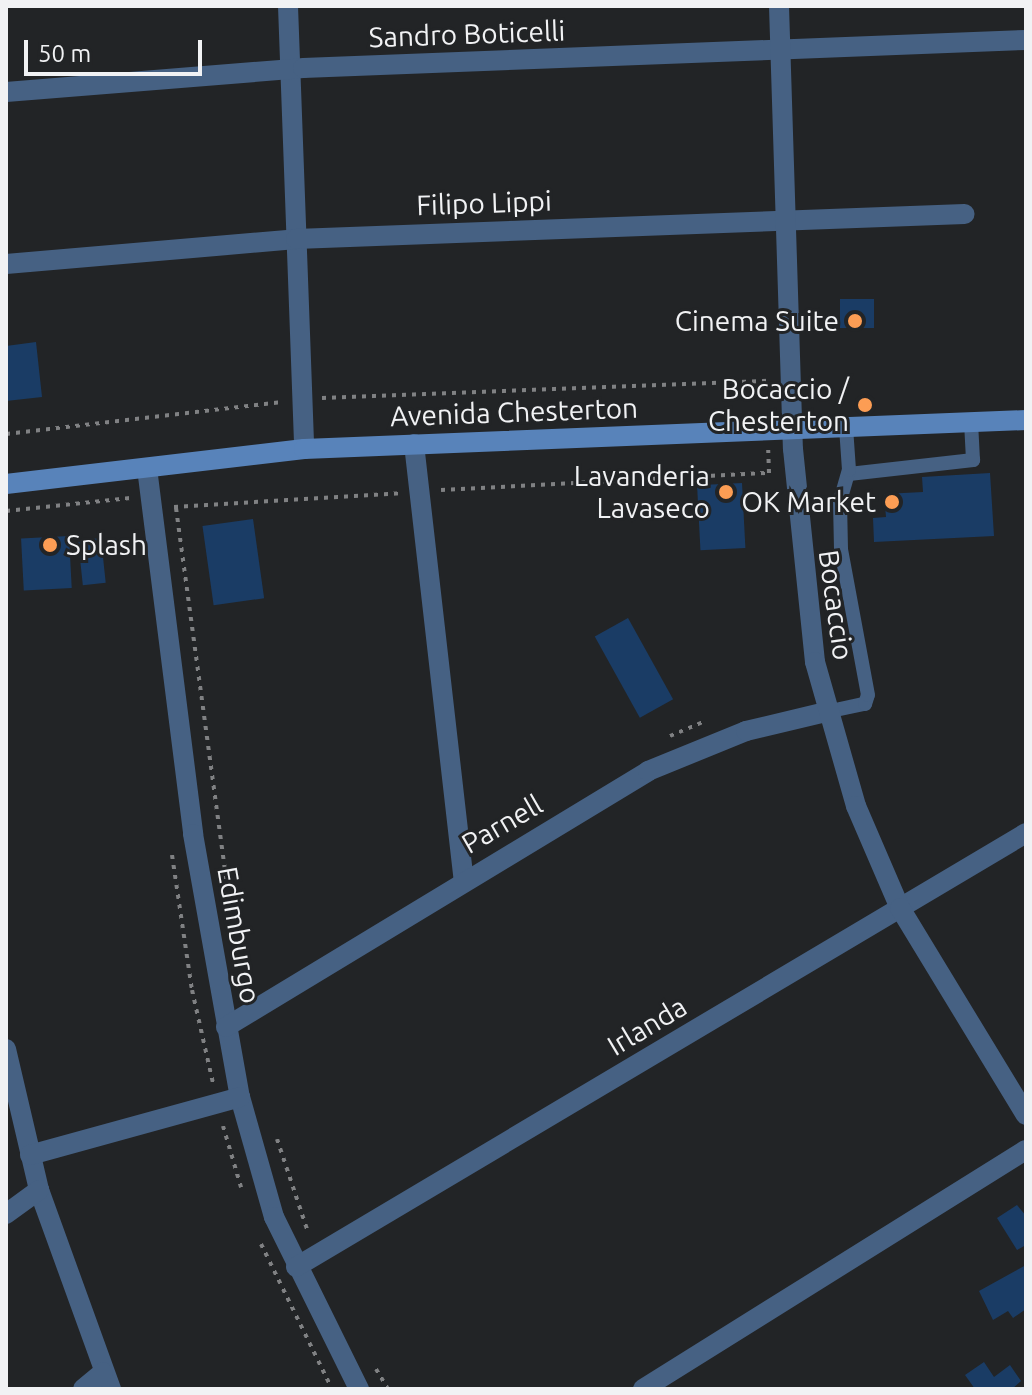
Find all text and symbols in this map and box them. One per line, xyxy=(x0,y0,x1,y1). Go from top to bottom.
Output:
street label: Sandro Boticelli xyxy=(368,14,566,54)
scale bar xyxy=(28,24,206,74)
text: 50 m xyxy=(38,40,91,67)
street label: Filipo Lippi xyxy=(416,184,552,222)
place label: Cinema Suite xyxy=(675,304,839,338)
marker: Cinema Suite xyxy=(846,312,864,330)
place label: Bocaccio / Chesterton xyxy=(708,372,849,438)
street label: Avenida Chesterton xyxy=(390,391,638,433)
marker: Bocaccio / Chesterton xyxy=(856,396,874,414)
place label: Lavanderia Lavaseco xyxy=(574,459,710,525)
marker: Lavanderia Lavaseco xyxy=(717,483,735,501)
place label: OK Market xyxy=(741,485,876,519)
marker: OK Market xyxy=(883,493,901,511)
place label: Splash xyxy=(66,528,147,562)
marker: Splash xyxy=(41,536,59,554)
street label: Bocaccio xyxy=(812,548,860,662)
street label: Parnell xyxy=(456,788,548,860)
street label: Edimburgo xyxy=(210,864,268,1006)
street label: Irlanda xyxy=(601,989,693,1063)

